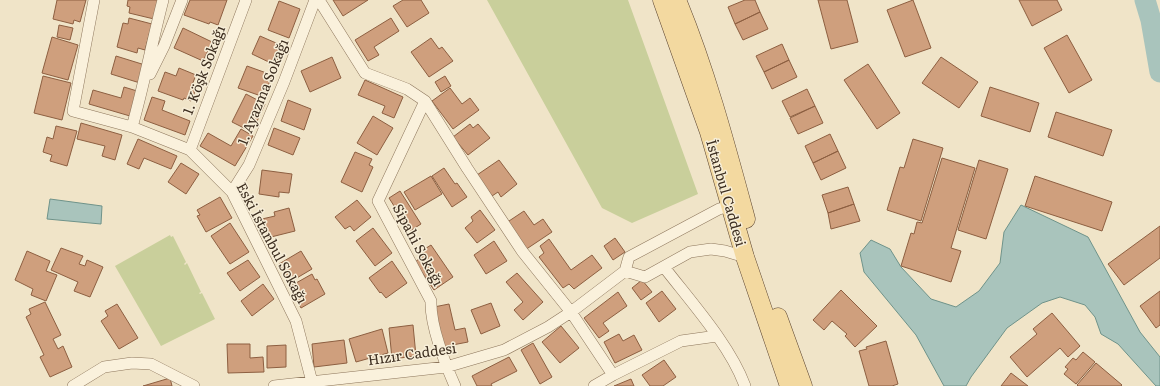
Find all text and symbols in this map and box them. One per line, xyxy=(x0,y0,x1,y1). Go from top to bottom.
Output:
street label: 1. Köşk Sokağı xyxy=(177,22,229,117)
street label: 1. Ayazma Sokağı xyxy=(232,35,293,148)
street label: İstanbul Caddesi xyxy=(702,137,752,249)
street label: Eski İstanbul Sokağı xyxy=(232,178,313,307)
street label: Sipahi Sokağı xyxy=(389,200,449,290)
street label: Hızır Caddesi xyxy=(366,337,458,369)

